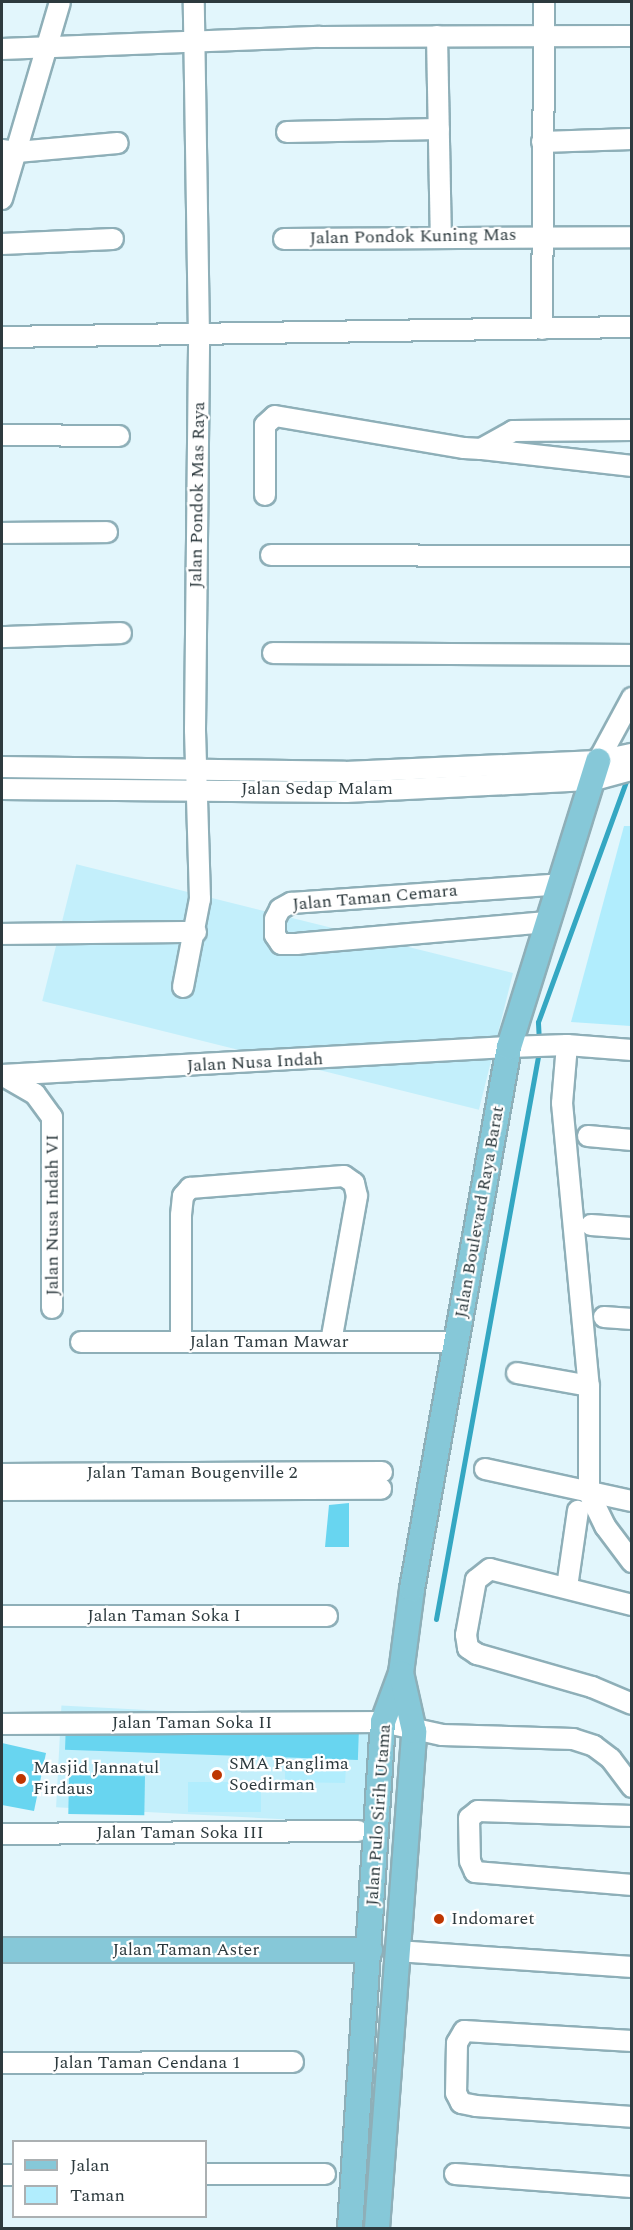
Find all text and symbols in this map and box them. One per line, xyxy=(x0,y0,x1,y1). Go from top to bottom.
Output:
street label: Jalan Pondok Kuning Mas xyxy=(309,224,517,250)
street label: Jalan Pondok Mas Raya xyxy=(186,402,210,588)
street label: Jalan Sedap Malam xyxy=(241,778,393,800)
street label: Jalan Taman Cemara xyxy=(292,880,458,916)
street label: Jalan Nusa Indah xyxy=(186,1049,324,1077)
street label: Jalan Boulevard Raya Barat xyxy=(451,1104,509,1320)
street label: Jalan Nusa Indah VI xyxy=(42,1134,64,1296)
street label: Jalan Taman Mawar xyxy=(189,1331,349,1353)
street label: Jalan Taman Bougenville 2 xyxy=(86,1462,298,1484)
street label: Jalan Taman Soka I xyxy=(87,1605,241,1627)
street label: Jalan Taman Soka II xyxy=(112,1712,272,1734)
street label: Jalan Pulo Sirih Utama xyxy=(362,1723,396,1907)
place label: SMA Panglima Soedirman xyxy=(229,1754,349,1796)
place label: Masjid Jannatul Firdaus xyxy=(33,1758,159,1800)
marker: SMA Panglima Soedirman xyxy=(210,1768,224,1782)
marker: Masjid Jannatul Firdaus xyxy=(14,1772,28,1786)
street label: Jalan Taman Soka III xyxy=(96,1822,264,1844)
place label: Indomaret xyxy=(451,1908,535,1930)
marker: Indomaret xyxy=(432,1912,446,1926)
street label: Jalan Taman Aster xyxy=(113,1939,259,1961)
street label: Jalan Taman Cendana 1 xyxy=(53,2052,241,2074)
legend xyxy=(12,2140,207,2218)
text: Jalan xyxy=(70,2152,110,2179)
text: Taman xyxy=(70,2182,125,2209)

